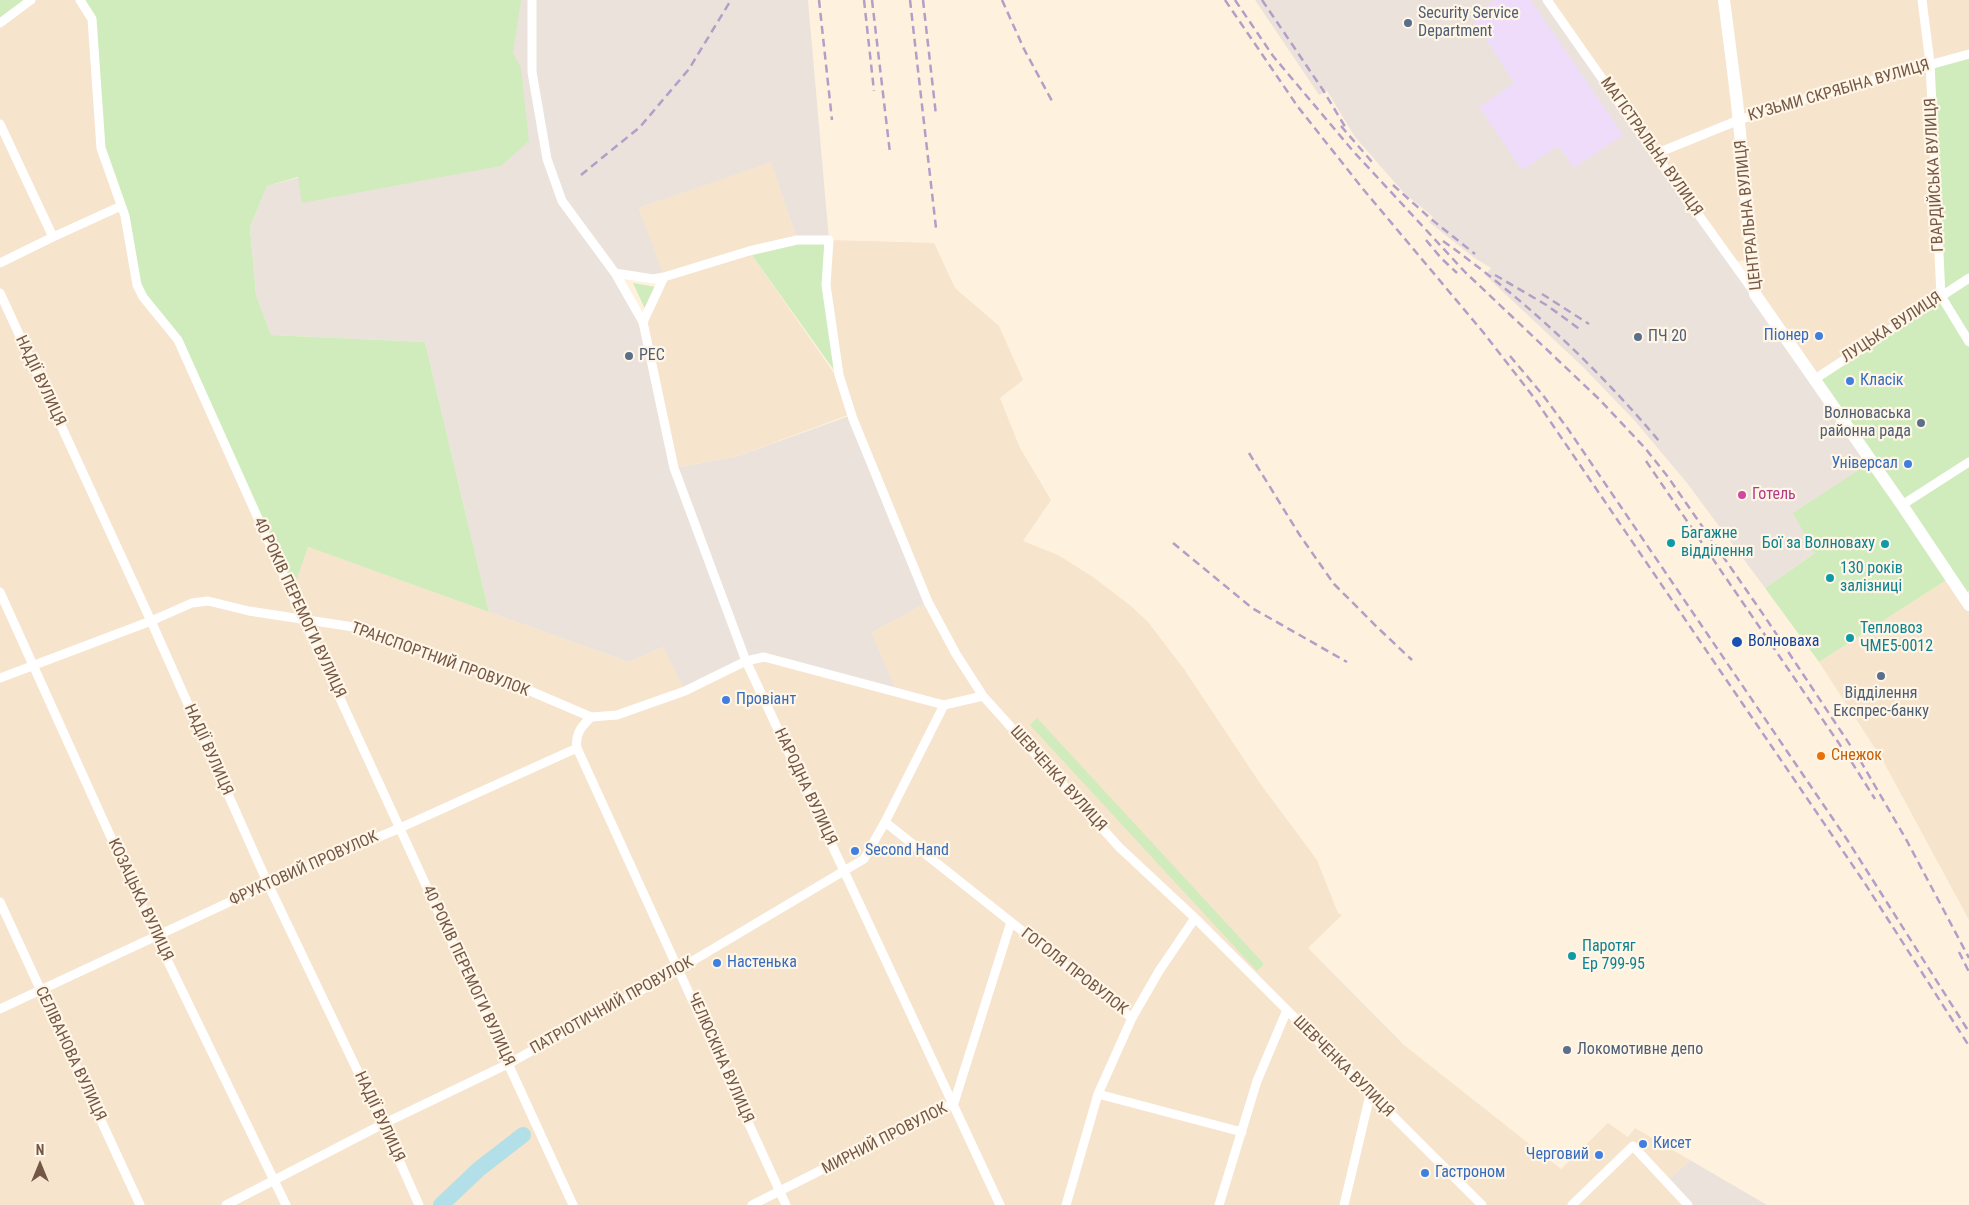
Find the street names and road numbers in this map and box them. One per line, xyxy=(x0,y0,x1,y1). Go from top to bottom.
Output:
street label: КУЗЬМИ СКРЯБІНА ВУЛИЦЯ xyxy=(1746,56,1932,126)
street label: МАГІСТРАЛЬНА ВУЛИЦЯ xyxy=(1596,74,1706,220)
street label: ГВАРДІЙСЬКА ВУЛИЦЯ xyxy=(1921,98,1949,252)
street label: ЦЕНТРАЛЬНА ВУЛИЦЯ xyxy=(1732,139,1766,291)
street label: ЛУЦЬКА ВУЛИЦЯ xyxy=(1838,288,1946,368)
street label: НАДІЇ ВУЛИЦЯ xyxy=(11,333,69,429)
street label: 40 РОКІВ ПЕРЕМОГИ ВУЛИЦЯ xyxy=(249,515,349,701)
street label: ТРАНСПОРТНИЙ ПРОВУЛОК xyxy=(348,619,532,701)
street label: НАДІЇ ВУЛИЦЯ xyxy=(179,701,237,799)
street label: ШЕВЧЕНКА ВУЛИЦЯ xyxy=(1006,722,1110,836)
street label: НАРОДНА ВУЛИЦЯ xyxy=(769,725,841,849)
street label: ФРУКТОВИЙ ПРОВУЛОК xyxy=(226,827,382,911)
street label: КОЗАЦЬКА ВУЛИЦЯ xyxy=(103,836,177,964)
street label: 40 РОКІВ ПЕРЕМОГИ ВУЛИЦЯ xyxy=(418,883,518,1069)
street label: ГОГОЛЯ ПРОВУЛОК xyxy=(1017,924,1131,1020)
street label: ПАТРІОТИЧНИЙ ПРОВУЛОК xyxy=(527,953,697,1059)
street label: СЕЛІВАНОВА ВУЛИЦЯ xyxy=(30,984,110,1124)
street label: ЧЕЛЮСКІНА ВУЛИЦЯ xyxy=(683,990,757,1126)
street label: ШЕВЧЕНКА ВУЛИЦЯ xyxy=(1288,1012,1398,1122)
street label: НАДІЇ ВУЛИЦЯ xyxy=(350,1069,408,1165)
street label: МИРНИЙ ПРОВУЛОК xyxy=(819,1099,951,1179)

